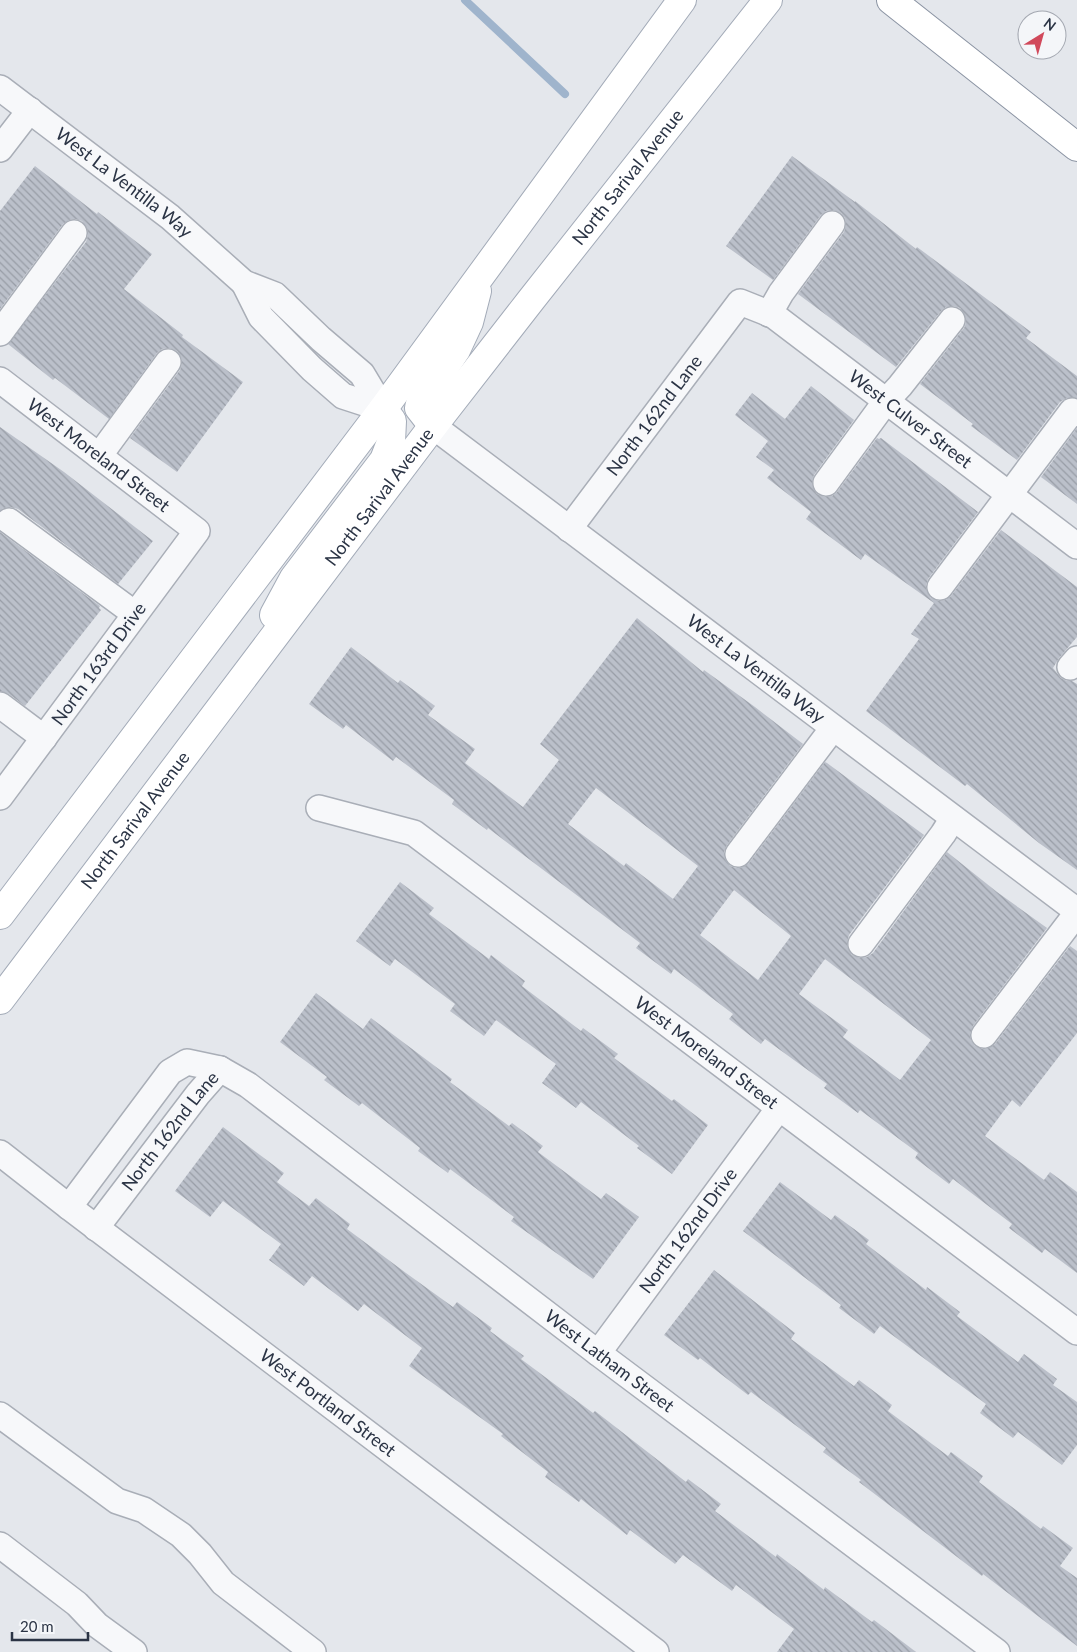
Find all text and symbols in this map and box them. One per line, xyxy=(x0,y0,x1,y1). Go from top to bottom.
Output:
north arrow xyxy=(1017,10,1067,60)
text: N xyxy=(1041,14,1060,34)
street label: North Sarival Avenue xyxy=(567,104,687,249)
street label: West La Ventilla Way xyxy=(52,122,198,242)
street label: North 162nd Lane xyxy=(601,350,706,480)
street label: West Culver Street xyxy=(845,365,977,473)
street label: West Moreland Street xyxy=(23,393,175,517)
street label: North Sarival Avenue xyxy=(320,423,438,570)
street label: North 163rd Drive xyxy=(46,598,150,729)
street label: West La Ventilla Way xyxy=(683,609,830,728)
street label: North Sarival Avenue xyxy=(76,747,194,893)
street label: West Moreland Street xyxy=(631,991,783,1114)
street label: North 162nd Lane xyxy=(116,1066,223,1195)
street label: North 162nd Drive xyxy=(634,1163,741,1297)
street label: West Latham Street xyxy=(541,1304,679,1417)
street label: West Portland Street xyxy=(256,1344,401,1461)
scale bar xyxy=(12,1610,89,1642)
text: 20 m xyxy=(20,1617,54,1635)

